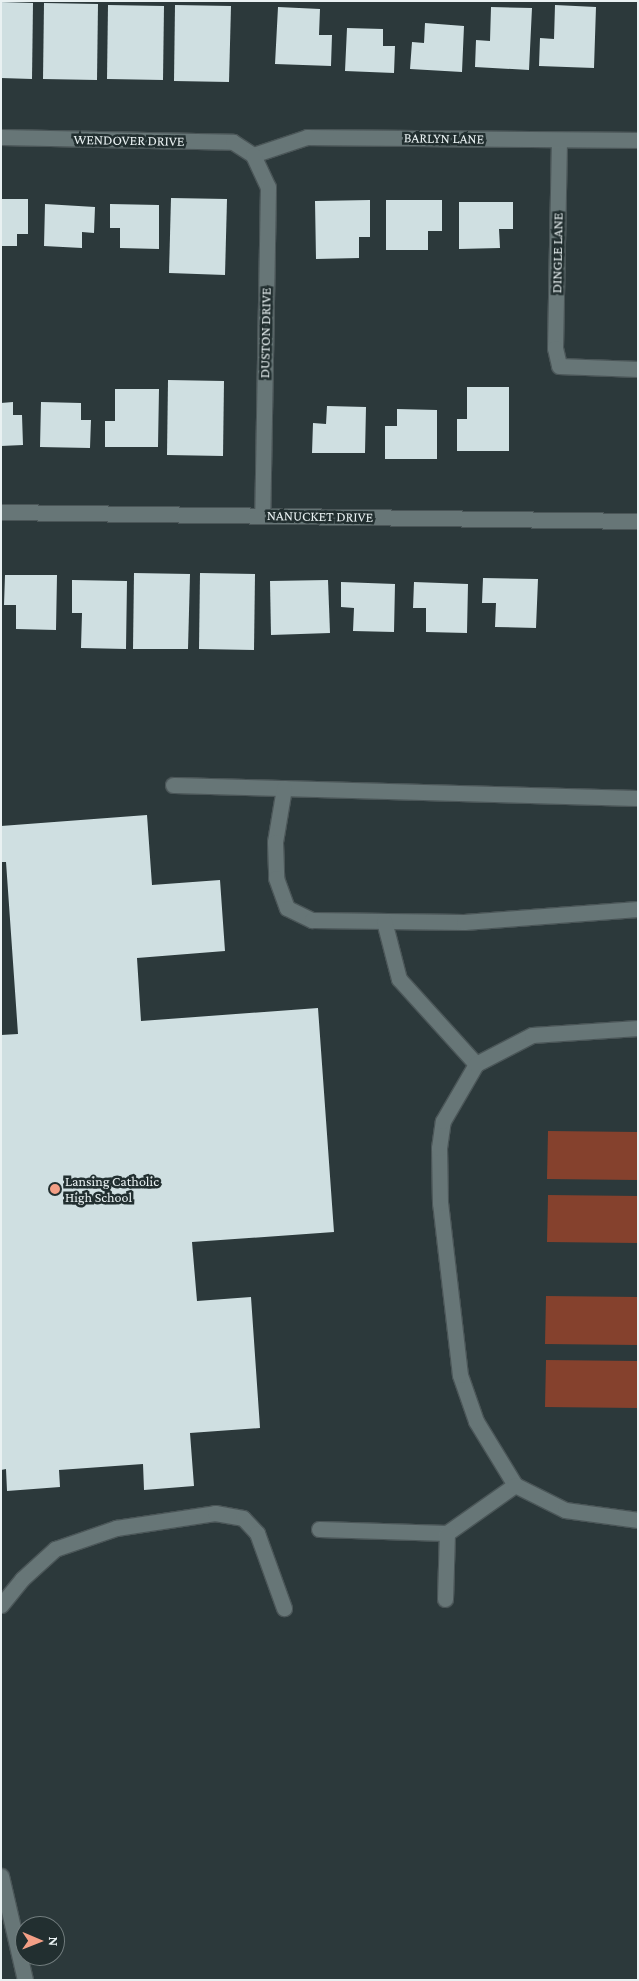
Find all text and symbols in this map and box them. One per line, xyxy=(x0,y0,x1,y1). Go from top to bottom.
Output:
street label: BARLYN LANE xyxy=(404,129,484,147)
street label: WENDOVER DRIVE xyxy=(73,131,185,149)
street label: DINGLE LANE xyxy=(548,213,566,293)
street label: DUSTON DRIVE xyxy=(256,288,274,378)
street label: NANUCKET DRIVE xyxy=(267,507,373,525)
place label: Lansing Catholic High School xyxy=(65,1173,159,1206)
marker: Lansing Catholic High School xyxy=(49,1183,61,1195)
north arrow xyxy=(15,1916,65,1966)
text: N xyxy=(46,1936,62,1946)

